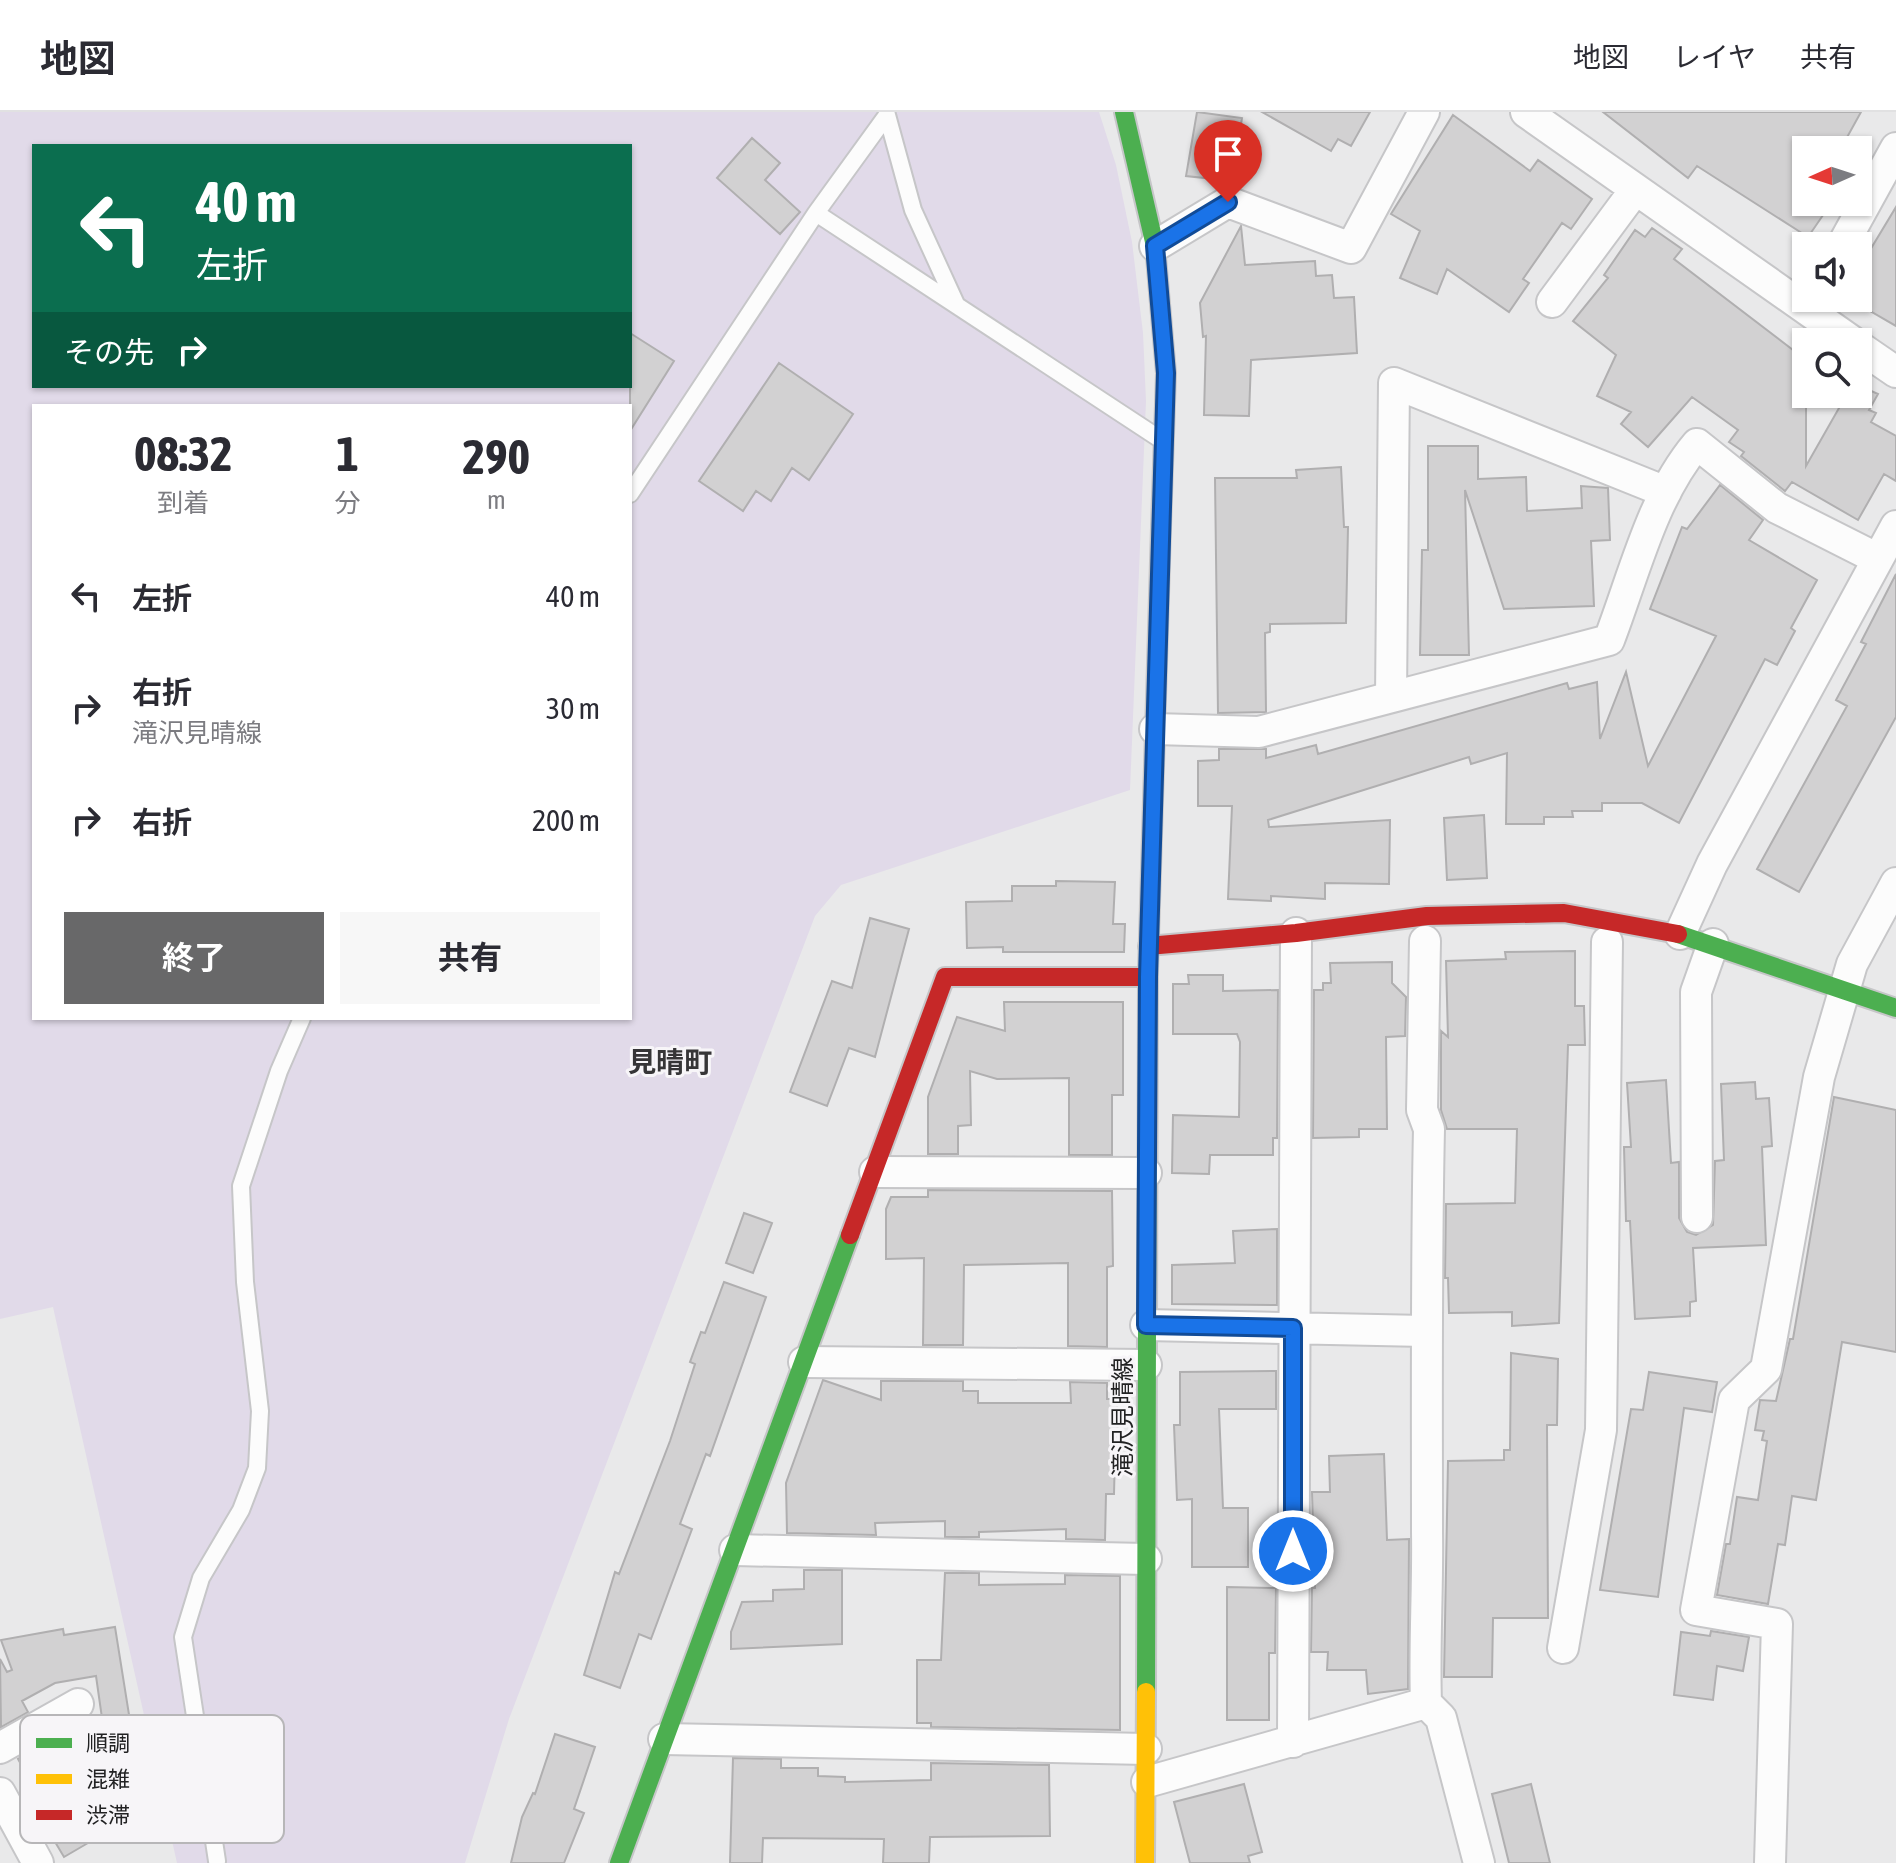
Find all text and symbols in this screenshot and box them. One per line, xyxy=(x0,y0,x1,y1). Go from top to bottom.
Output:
text: 地図 xyxy=(40,37,116,80)
text: 地図 xyxy=(1573,41,1629,73)
text: レイヤ xyxy=(1673,41,1756,73)
text: 共有 xyxy=(1800,41,1856,73)
pin xyxy=(1194,120,1262,202)
icon: arrive xyxy=(1206,132,1250,176)
north arrow xyxy=(1792,136,1872,216)
map controls xyxy=(1792,136,1872,408)
text: 40 m xyxy=(196,170,297,234)
icon: left xyxy=(64,176,168,280)
button: sound xyxy=(1792,232,1872,312)
text: 左折 xyxy=(196,244,268,286)
icon: right xyxy=(170,328,214,372)
button: search xyxy=(1792,328,1872,408)
text: その先 xyxy=(64,335,154,369)
text: 08:32 xyxy=(134,426,233,481)
text: 1 xyxy=(336,426,359,481)
text: 290 xyxy=(462,429,530,484)
text: m xyxy=(487,485,506,515)
text: 到着 xyxy=(157,488,209,518)
text: 分 xyxy=(335,488,361,518)
icon: left xyxy=(64,574,108,618)
text: 40 m xyxy=(546,579,600,613)
text: 左折 xyxy=(132,581,192,615)
text: 右折 xyxy=(132,675,192,709)
icon: right xyxy=(64,686,108,730)
text: 30 m xyxy=(546,691,600,725)
text: 滝沢見晴線 xyxy=(132,718,262,748)
icon: right xyxy=(64,798,108,842)
text: 200 m xyxy=(532,803,600,837)
text: 右折 xyxy=(132,805,192,839)
button: 終了 xyxy=(64,912,324,1004)
button: 共有 xyxy=(340,912,600,1004)
district label: 見晴町 xyxy=(628,1046,712,1078)
street label: 滝沢見晴線 xyxy=(1109,1357,1136,1477)
position arrow xyxy=(1251,1509,1335,1593)
legend xyxy=(20,1715,284,1843)
text: 順調 xyxy=(86,1730,130,1756)
text: 混雑 xyxy=(86,1766,130,1792)
text: 渋滞 xyxy=(86,1802,130,1828)

